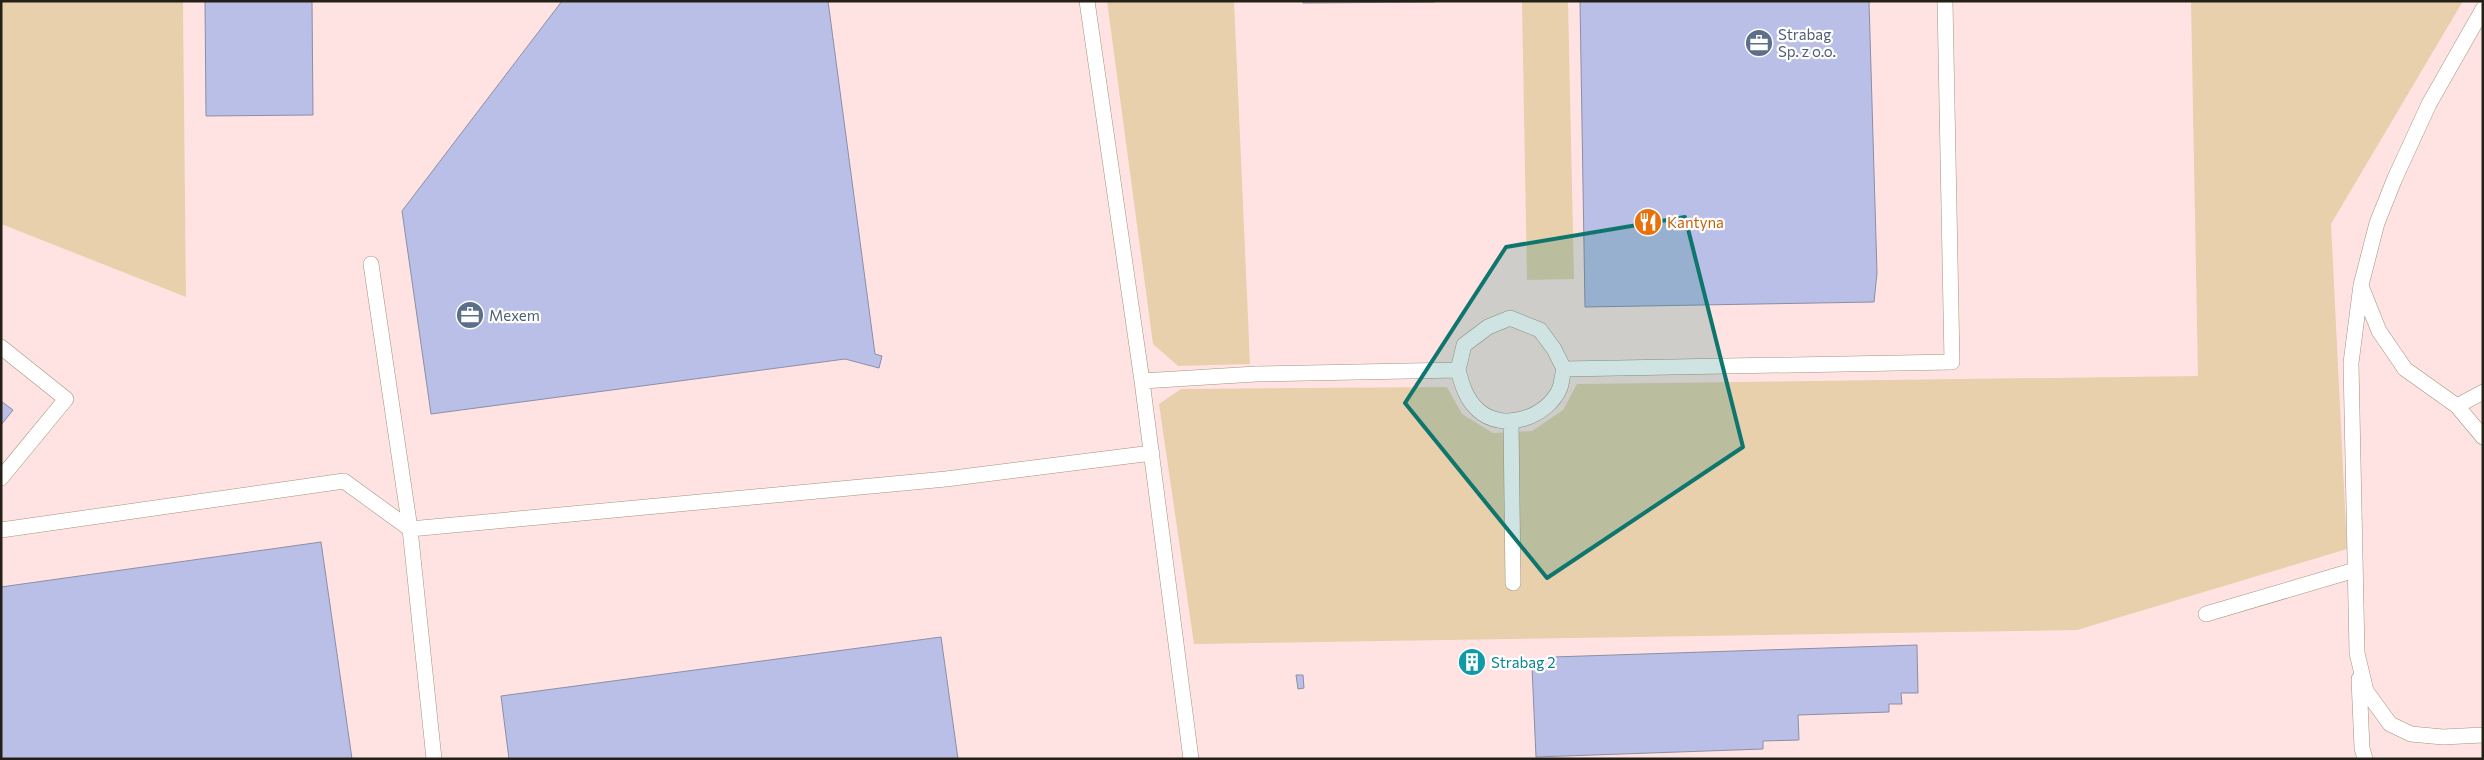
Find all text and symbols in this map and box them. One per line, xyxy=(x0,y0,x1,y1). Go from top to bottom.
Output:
place label: Strabag Sp. z o.o. xyxy=(1778,25,1836,60)
office icon: Strabag Sp. z o.o. xyxy=(1744,28,1774,58)
restaurant icon: Kantyna xyxy=(1633,207,1663,237)
place label: Kantyna xyxy=(1667,213,1724,231)
office icon: Mexem xyxy=(455,300,485,330)
place label: Mexem xyxy=(489,306,540,324)
building icon: Strabag 2 xyxy=(1457,647,1487,677)
place label: Strabag 2 xyxy=(1491,653,1556,671)

